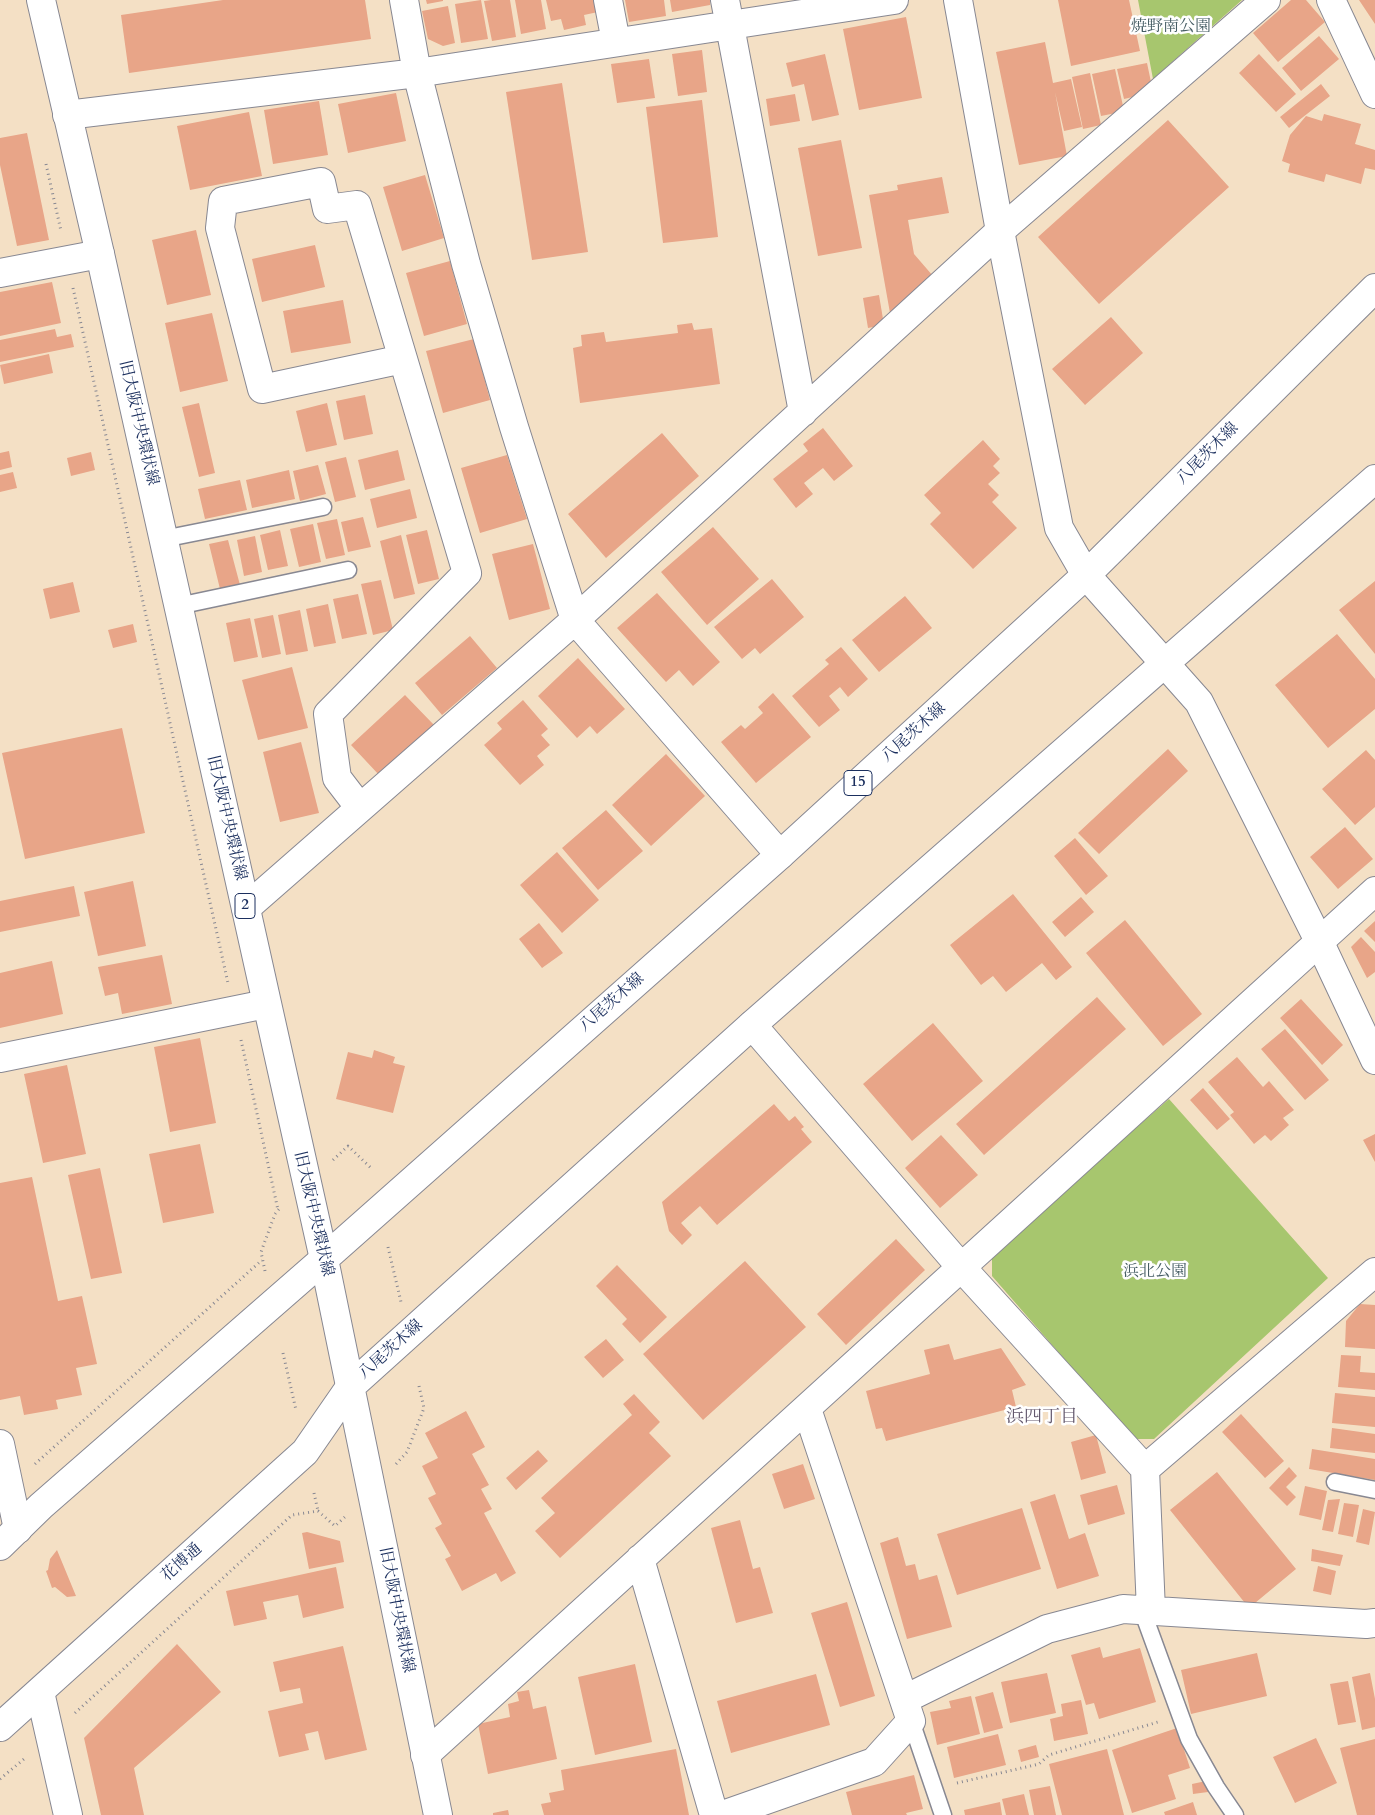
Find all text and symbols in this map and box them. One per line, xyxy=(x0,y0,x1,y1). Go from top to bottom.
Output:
park label: 焼野南公園 xyxy=(1131,17,1211,37)
street label: 旧大阪中央環状線 xyxy=(114,358,162,488)
street label: 八尾茨木線 xyxy=(1173,419,1243,489)
street label: 八尾茨木線 xyxy=(878,699,950,767)
street label: 旧大阪中央環状線 xyxy=(202,753,250,883)
road number: 15 xyxy=(844,770,872,796)
road number: 2 xyxy=(235,894,255,918)
street label: 八尾茨木線 xyxy=(576,970,648,1036)
street label: 旧大阪中央環状線 xyxy=(289,1149,337,1279)
park label: 浜北公園 xyxy=(1123,1262,1187,1282)
street label: 八尾茨木線 xyxy=(355,1316,427,1384)
district label: 浜四丁目 xyxy=(1006,1407,1078,1429)
street label: 花博通 xyxy=(158,1540,206,1586)
street label: 旧大阪中央環状線 xyxy=(374,1545,418,1675)

